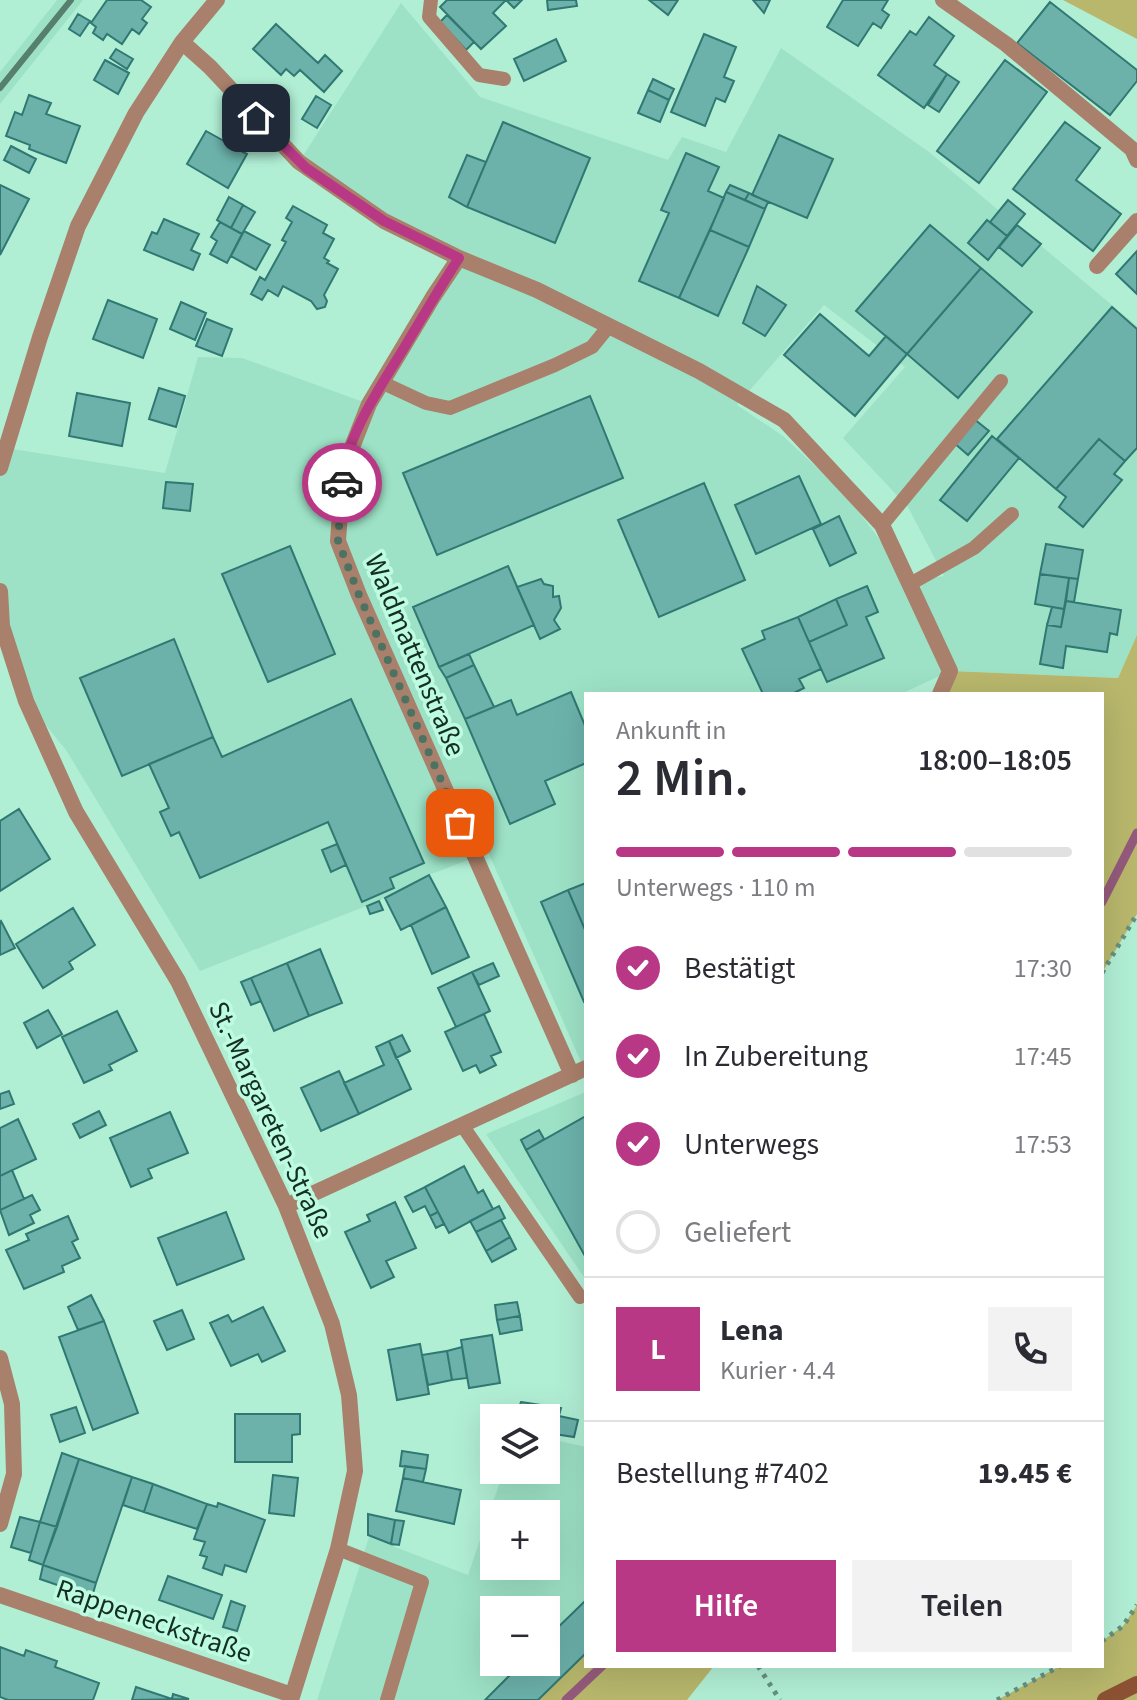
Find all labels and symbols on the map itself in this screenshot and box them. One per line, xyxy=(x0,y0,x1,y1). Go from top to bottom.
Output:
pin xyxy=(222,84,290,152)
courier xyxy=(302,443,382,523)
street label: Waldmattenstraße xyxy=(354,548,476,762)
pin xyxy=(426,789,494,857)
street label: St.-Margareten-Straße xyxy=(198,995,344,1245)
street label: Rappeneckstraße xyxy=(51,1569,257,1673)

